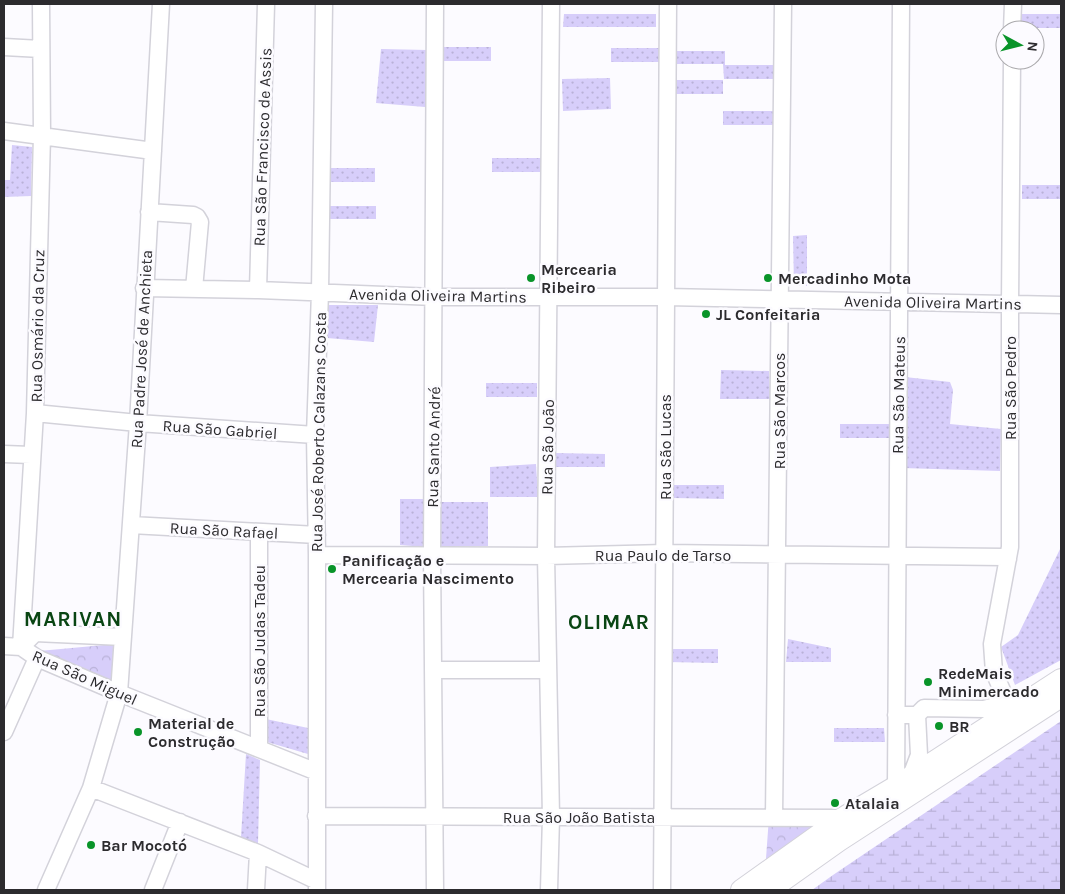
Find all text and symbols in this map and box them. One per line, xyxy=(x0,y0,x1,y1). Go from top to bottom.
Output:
north arrow xyxy=(995,20,1045,70)
text: N xyxy=(1023,41,1041,53)
street label: Rua São Francisco de Assis xyxy=(250,47,275,247)
street label: Rua Padre José de Anchieta xyxy=(127,249,156,449)
street label: Rua Osmário da Cruz xyxy=(27,250,48,402)
place label: Mercearia Ribeiro xyxy=(541,260,617,297)
place label: Mercadinho Mota xyxy=(778,269,911,288)
marker: Mercearia Ribeiro xyxy=(525,272,537,284)
marker: Mercadinho Mota xyxy=(762,272,774,284)
street label: Avenida Oliveira Martins xyxy=(349,284,527,307)
street label: Avenida Oliveira Martins xyxy=(844,291,1022,314)
place label: JL Confeitaria xyxy=(716,305,820,324)
marker: JL Confeitaria xyxy=(700,308,712,320)
street label: Rua José Roberto Calazans Costa xyxy=(307,312,330,552)
street label: Rua São Mateus xyxy=(888,336,909,454)
street label: Rua São Pedro xyxy=(1001,336,1020,440)
street label: Rua São Marcos xyxy=(770,353,789,469)
street label: Rua Santo André xyxy=(423,386,444,508)
street label: Rua São Lucas xyxy=(656,394,675,500)
street label: Rua São João xyxy=(537,399,558,495)
street label: Rua São Gabriel xyxy=(162,416,278,443)
street label: Rua São Rafael xyxy=(169,518,279,543)
street label: Rua Paulo de Tarso xyxy=(595,546,731,565)
place label: Panificação e Mercearia Nascimento xyxy=(342,551,514,588)
marker: Panificação e Mercearia Nascimento xyxy=(326,563,338,575)
street label: Rua São Judas Tadeu xyxy=(250,565,269,717)
district label: MARIVAN xyxy=(24,607,122,631)
district label: OLIMAR xyxy=(568,610,650,634)
street label: Rua São Miguel xyxy=(29,646,140,709)
place label: RedeMais Minimercado xyxy=(938,664,1039,701)
marker: RedeMais Minimercado xyxy=(922,676,934,688)
place label: Material de Construção xyxy=(148,714,235,751)
place label: BR xyxy=(949,717,970,736)
marker: BR xyxy=(933,720,945,732)
marker: Material de Construção xyxy=(132,726,144,738)
place label: Atalaia xyxy=(845,794,900,813)
marker: Atalaia xyxy=(829,797,841,809)
street label: Rua São João Batista xyxy=(503,808,655,827)
place label: Bar Mocotó xyxy=(101,836,187,855)
marker: Bar Mocotó xyxy=(85,839,97,851)

